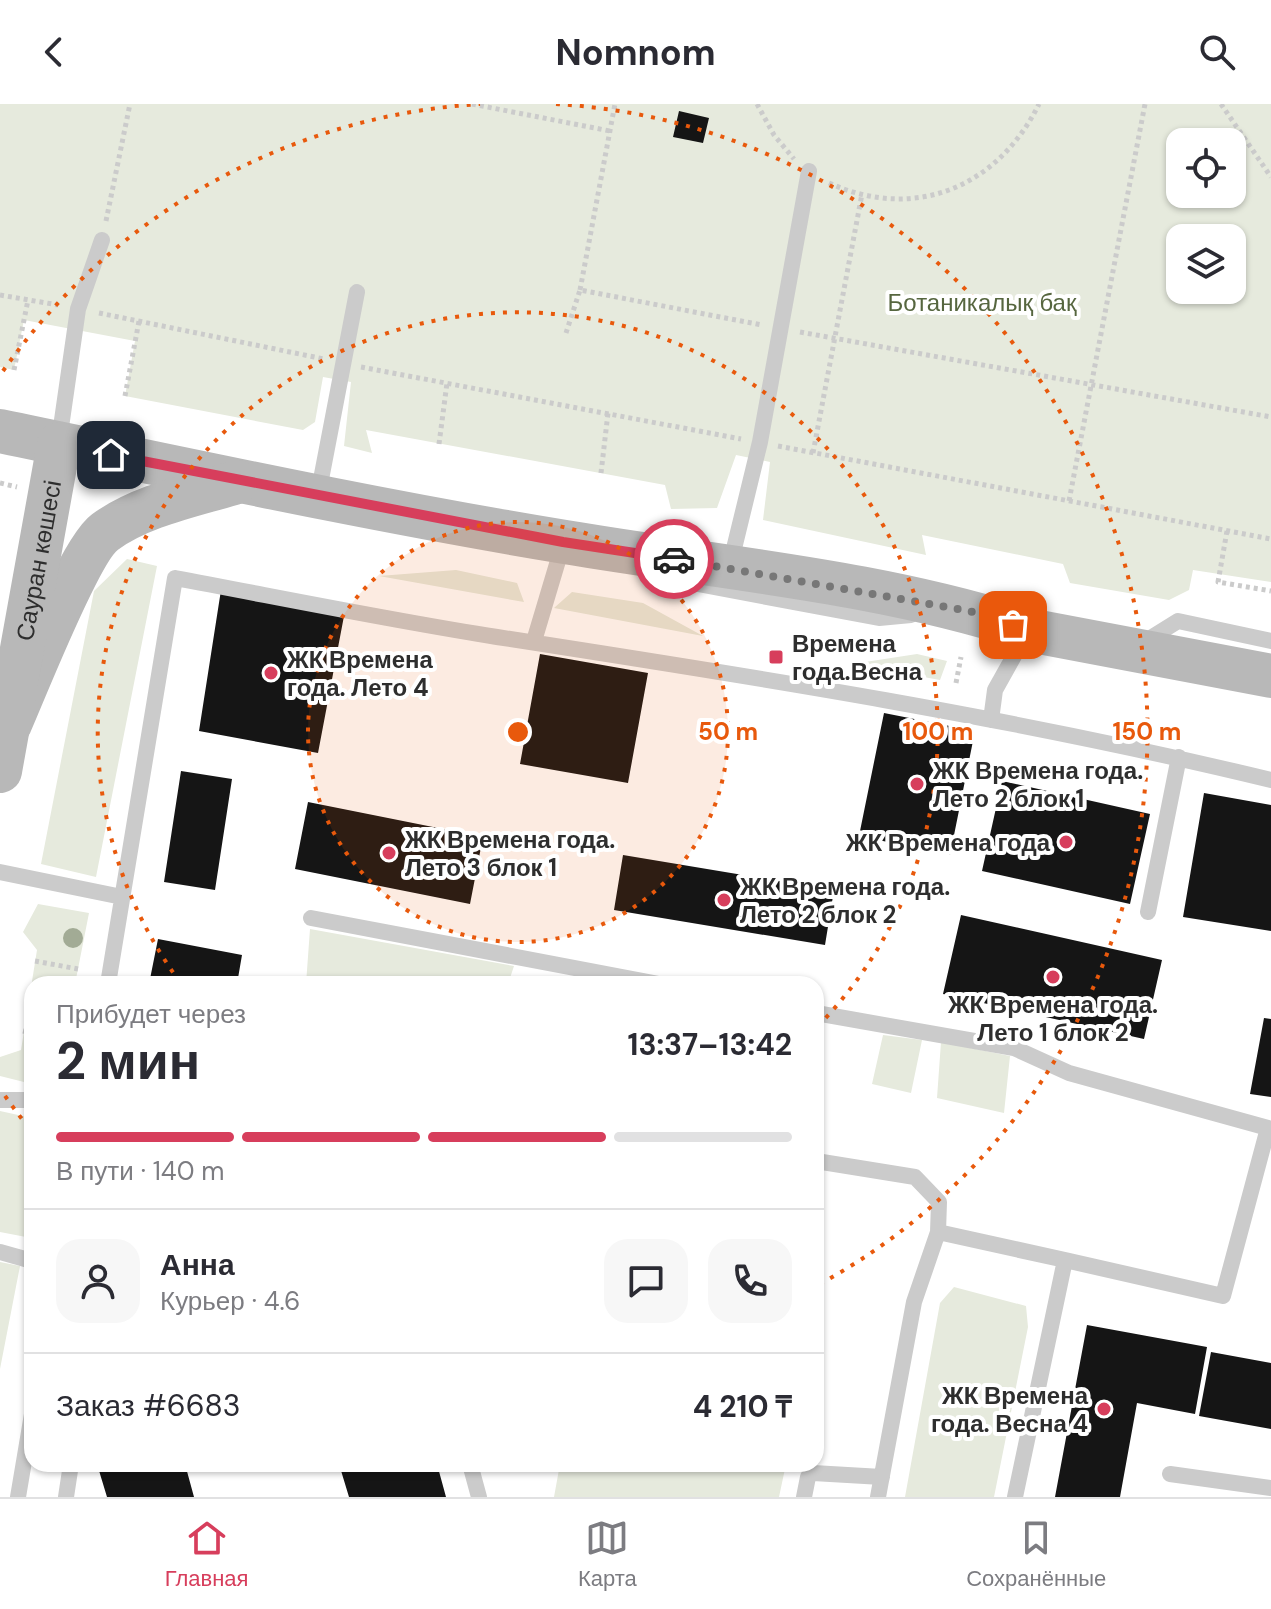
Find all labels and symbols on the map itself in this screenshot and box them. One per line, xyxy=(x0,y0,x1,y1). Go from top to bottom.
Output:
park label: Ботаникалық бақ xyxy=(888,287,1077,318)
pin xyxy=(77,421,145,489)
street label: Сауран көшесі xyxy=(8,478,68,643)
courier xyxy=(634,519,714,599)
pin xyxy=(979,591,1047,659)
place label: Времена года.Весна xyxy=(792,628,923,687)
place label: ЖК Времена года. Лето 4 xyxy=(286,644,434,703)
marker: Времена года.Весна xyxy=(767,648,785,666)
marker: ЖК Времена года. Лето 4 xyxy=(262,664,280,682)
text: 50 m xyxy=(698,716,758,747)
text: 100 m xyxy=(903,716,973,747)
text: 150 m xyxy=(1113,716,1181,747)
centre of rings xyxy=(504,718,532,746)
place label: ЖК Времена года. Лето 2 блок 1 xyxy=(932,755,1143,814)
marker: ЖК Времена года. Лето 2 блок 1 xyxy=(908,775,926,793)
place label: ЖК Времена года. Лето 3 блок 1 xyxy=(404,824,615,883)
place label: ЖК Времена года xyxy=(845,827,1051,858)
marker: ЖК Времена года xyxy=(1057,833,1075,851)
marker: ЖК Времена года. Лето 3 блок 1 xyxy=(380,844,398,862)
place label: ЖК Времена года. Лето 2 блок 2 xyxy=(739,871,950,930)
marker: ЖК Времена года. Лето 2 блок 2 xyxy=(715,891,733,909)
marker: ЖК Времена года. Лето 1 блок 2 xyxy=(1044,968,1062,986)
place label: ЖК Времена года. Лето 1 блок 2 xyxy=(947,989,1158,1048)
place label: ЖК Времена года. Весна 4 xyxy=(931,1380,1089,1439)
marker: ЖК Времена года. Весна 4 xyxy=(1095,1400,1113,1418)

